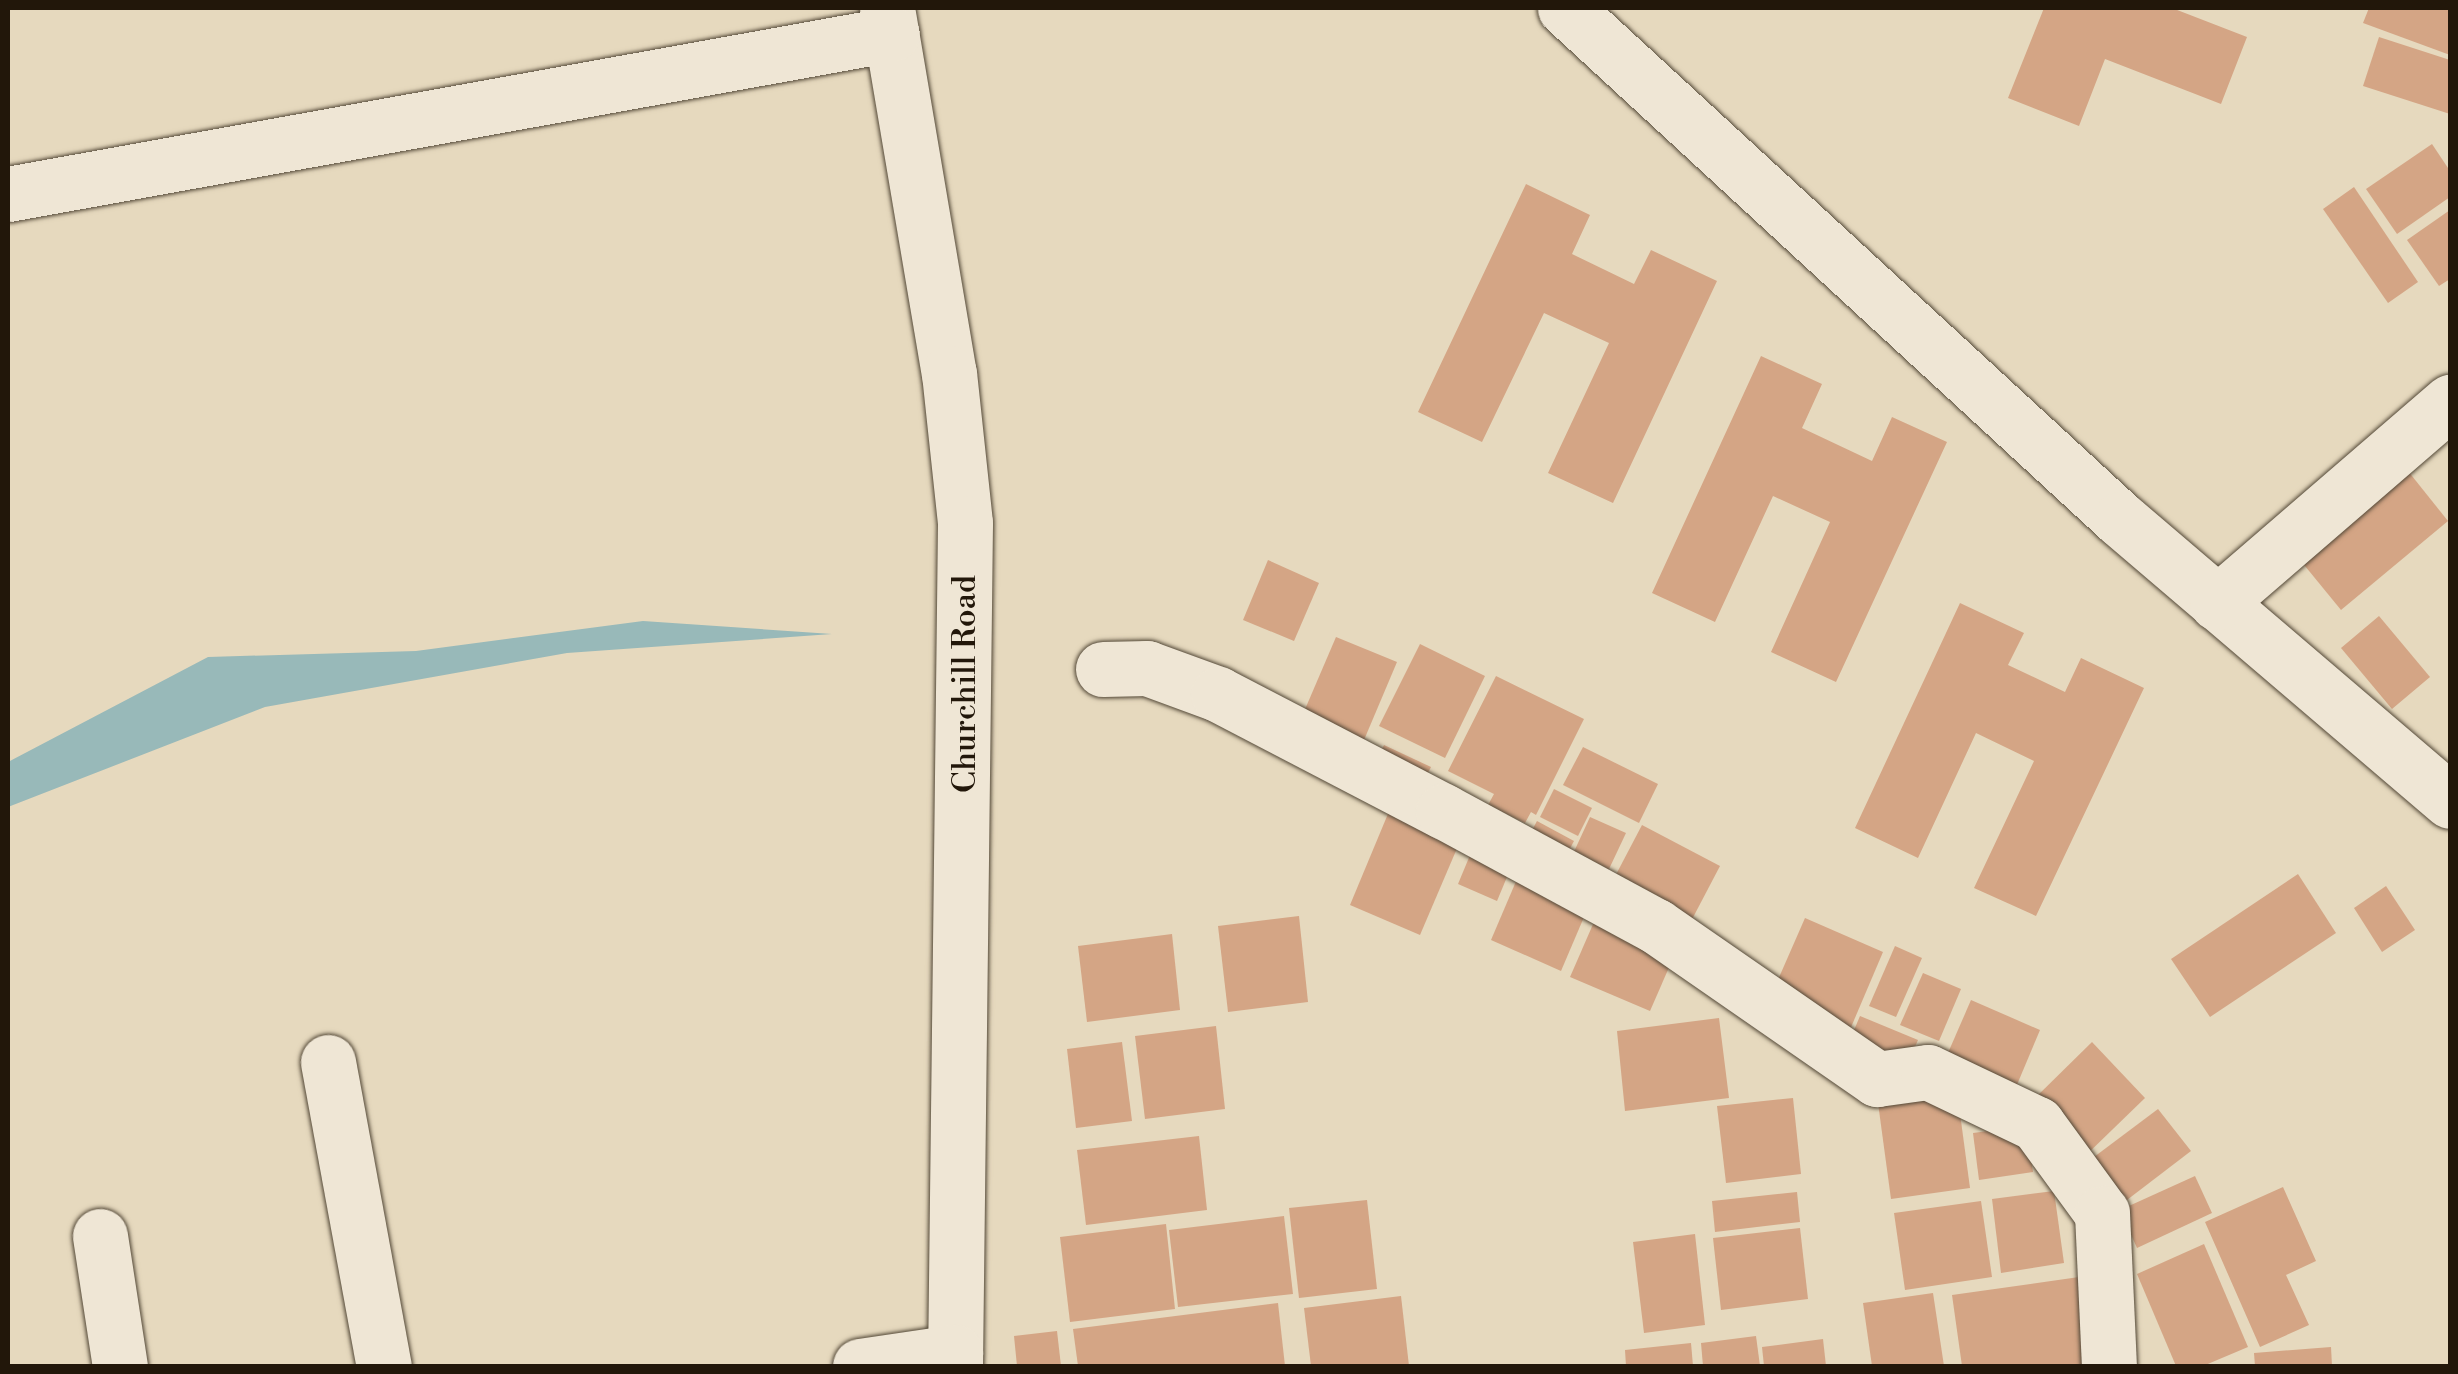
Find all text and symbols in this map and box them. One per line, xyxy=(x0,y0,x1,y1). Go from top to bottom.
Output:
street label: Churchill Road xyxy=(946,575,984,793)

